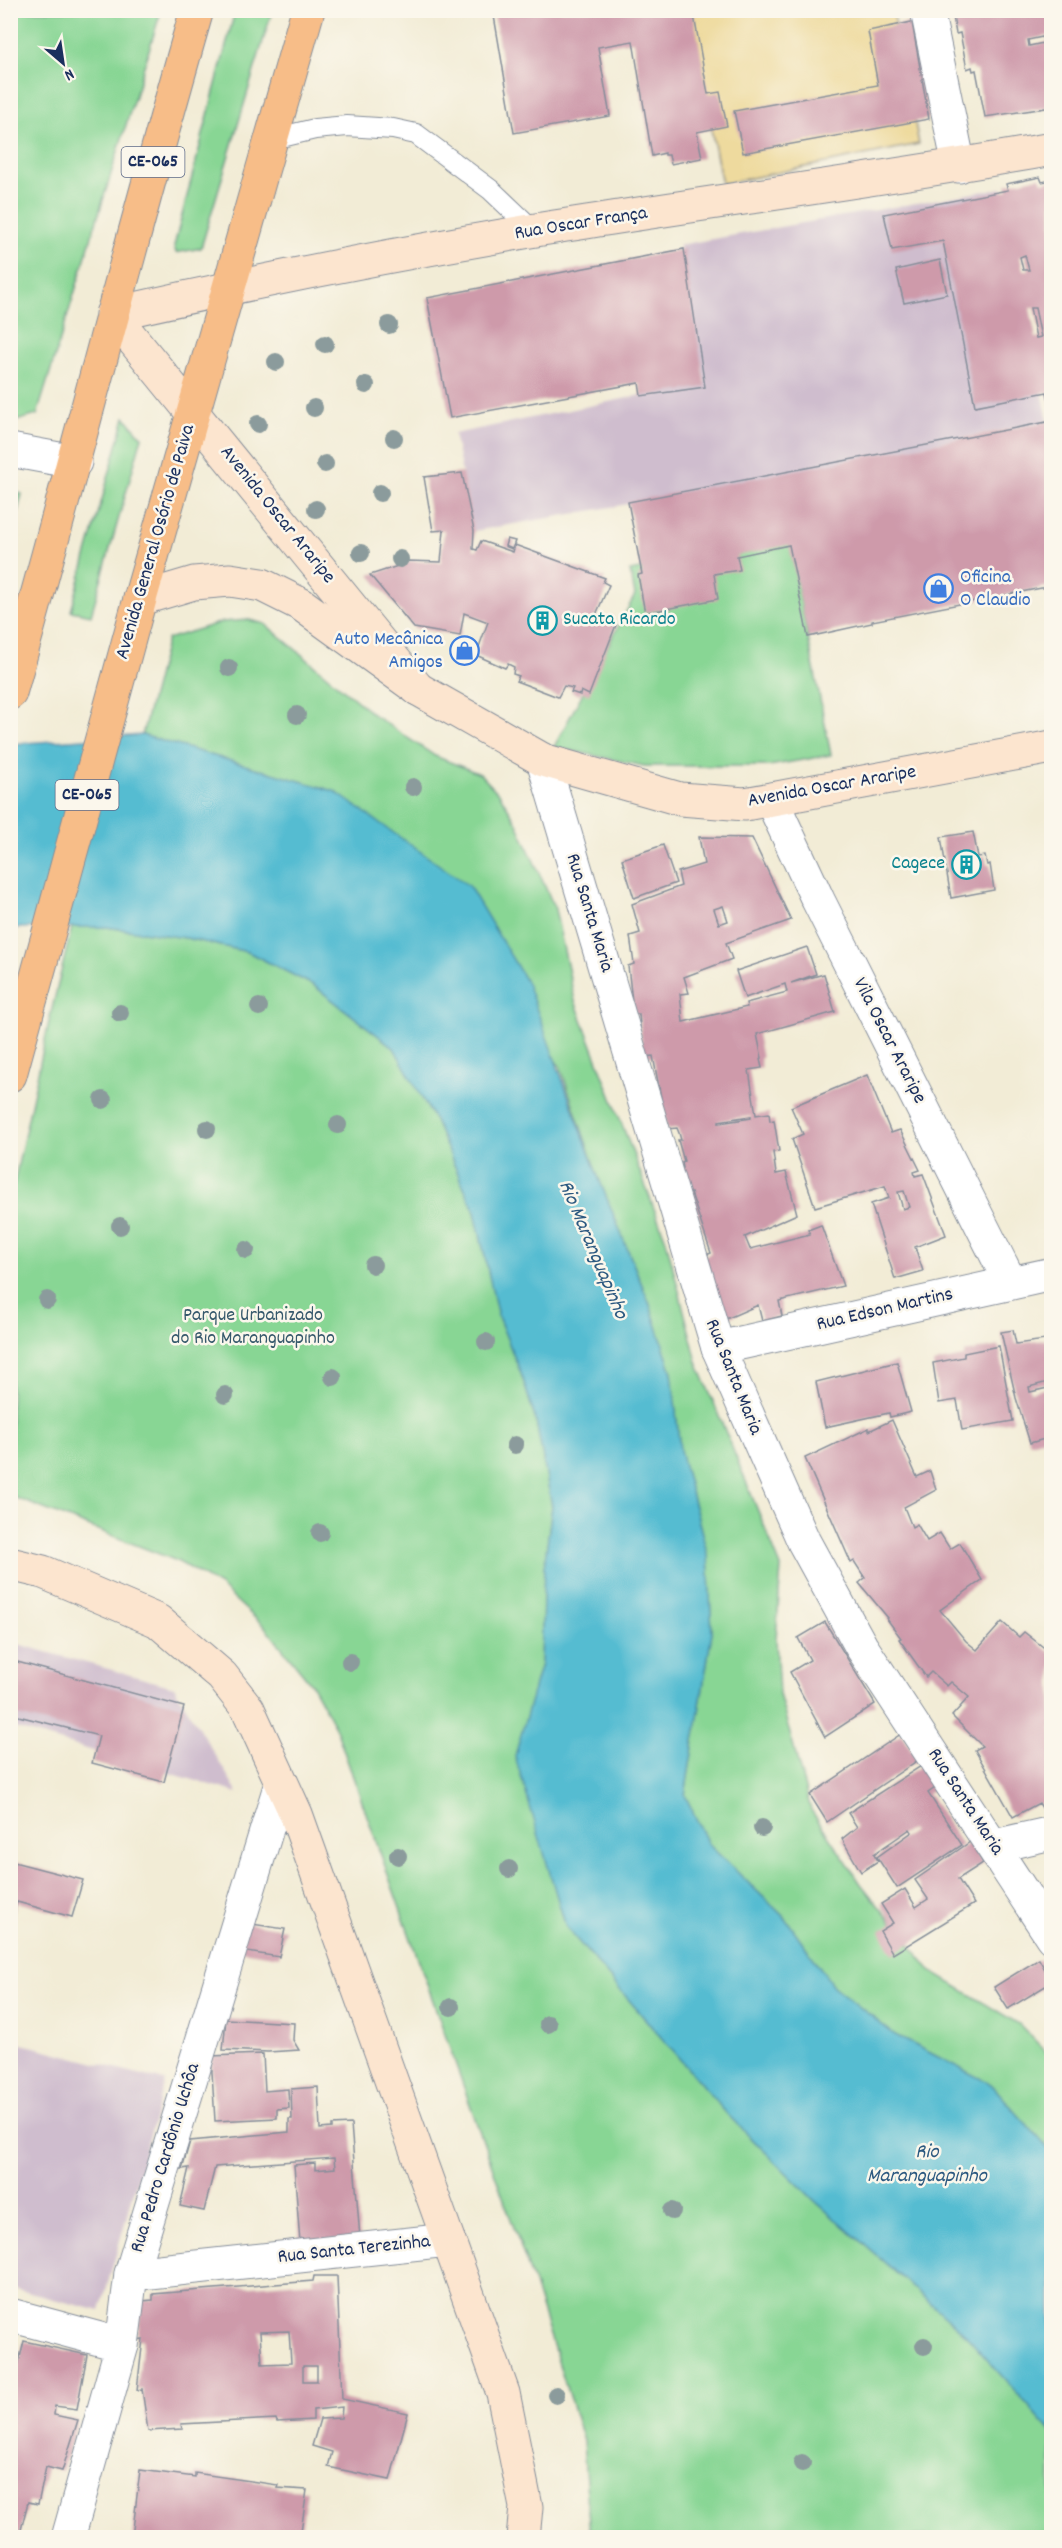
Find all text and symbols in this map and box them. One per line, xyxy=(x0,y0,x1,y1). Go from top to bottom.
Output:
north arrow xyxy=(33,33,93,93)
text: N xyxy=(60,62,78,86)
road number: CE-065 xyxy=(122,147,184,177)
street label: Rua Oscar França xyxy=(513,200,650,248)
street label: Avenida General Osório de Paiva xyxy=(109,421,203,663)
street label: Avenida Oscar Araripe xyxy=(212,440,342,590)
place label: Oficina O Claudio xyxy=(960,564,1031,615)
shop icon: Oficina O Claudio xyxy=(923,573,955,605)
building icon: Sucata Ricardo xyxy=(526,604,558,636)
place label: Sucata Ricardo xyxy=(563,606,676,634)
place label: Auto Mecânica Amigos xyxy=(334,626,444,677)
shop icon: Auto Mecânica Amigos xyxy=(448,635,480,667)
street label: Avenida Oscar Araripe xyxy=(746,758,919,816)
road number: CE-065 xyxy=(56,780,118,810)
building icon: Cagece xyxy=(950,848,982,880)
street label: Rua Santa Maria xyxy=(558,850,620,976)
place label: Cagece xyxy=(891,850,945,878)
street label: Vila Oscar Araripe xyxy=(845,973,933,1109)
water label: Rio Maranguapinho xyxy=(549,1176,635,1326)
street label: Rua Edson Martins xyxy=(814,1281,956,1339)
park label: Parque Urbanizado do Rio Maranguapinho xyxy=(171,1302,335,1353)
street label: Rua Santa Maria xyxy=(697,1315,769,1440)
street label: Rua Santa Maria xyxy=(920,1743,1010,1862)
street label: Rua Pedro Cardônio Uchôa xyxy=(124,2059,208,2256)
water label: Rio Maranguapinho xyxy=(867,2138,989,2192)
street label: Rua Santa Terezinha xyxy=(276,2228,432,2272)

